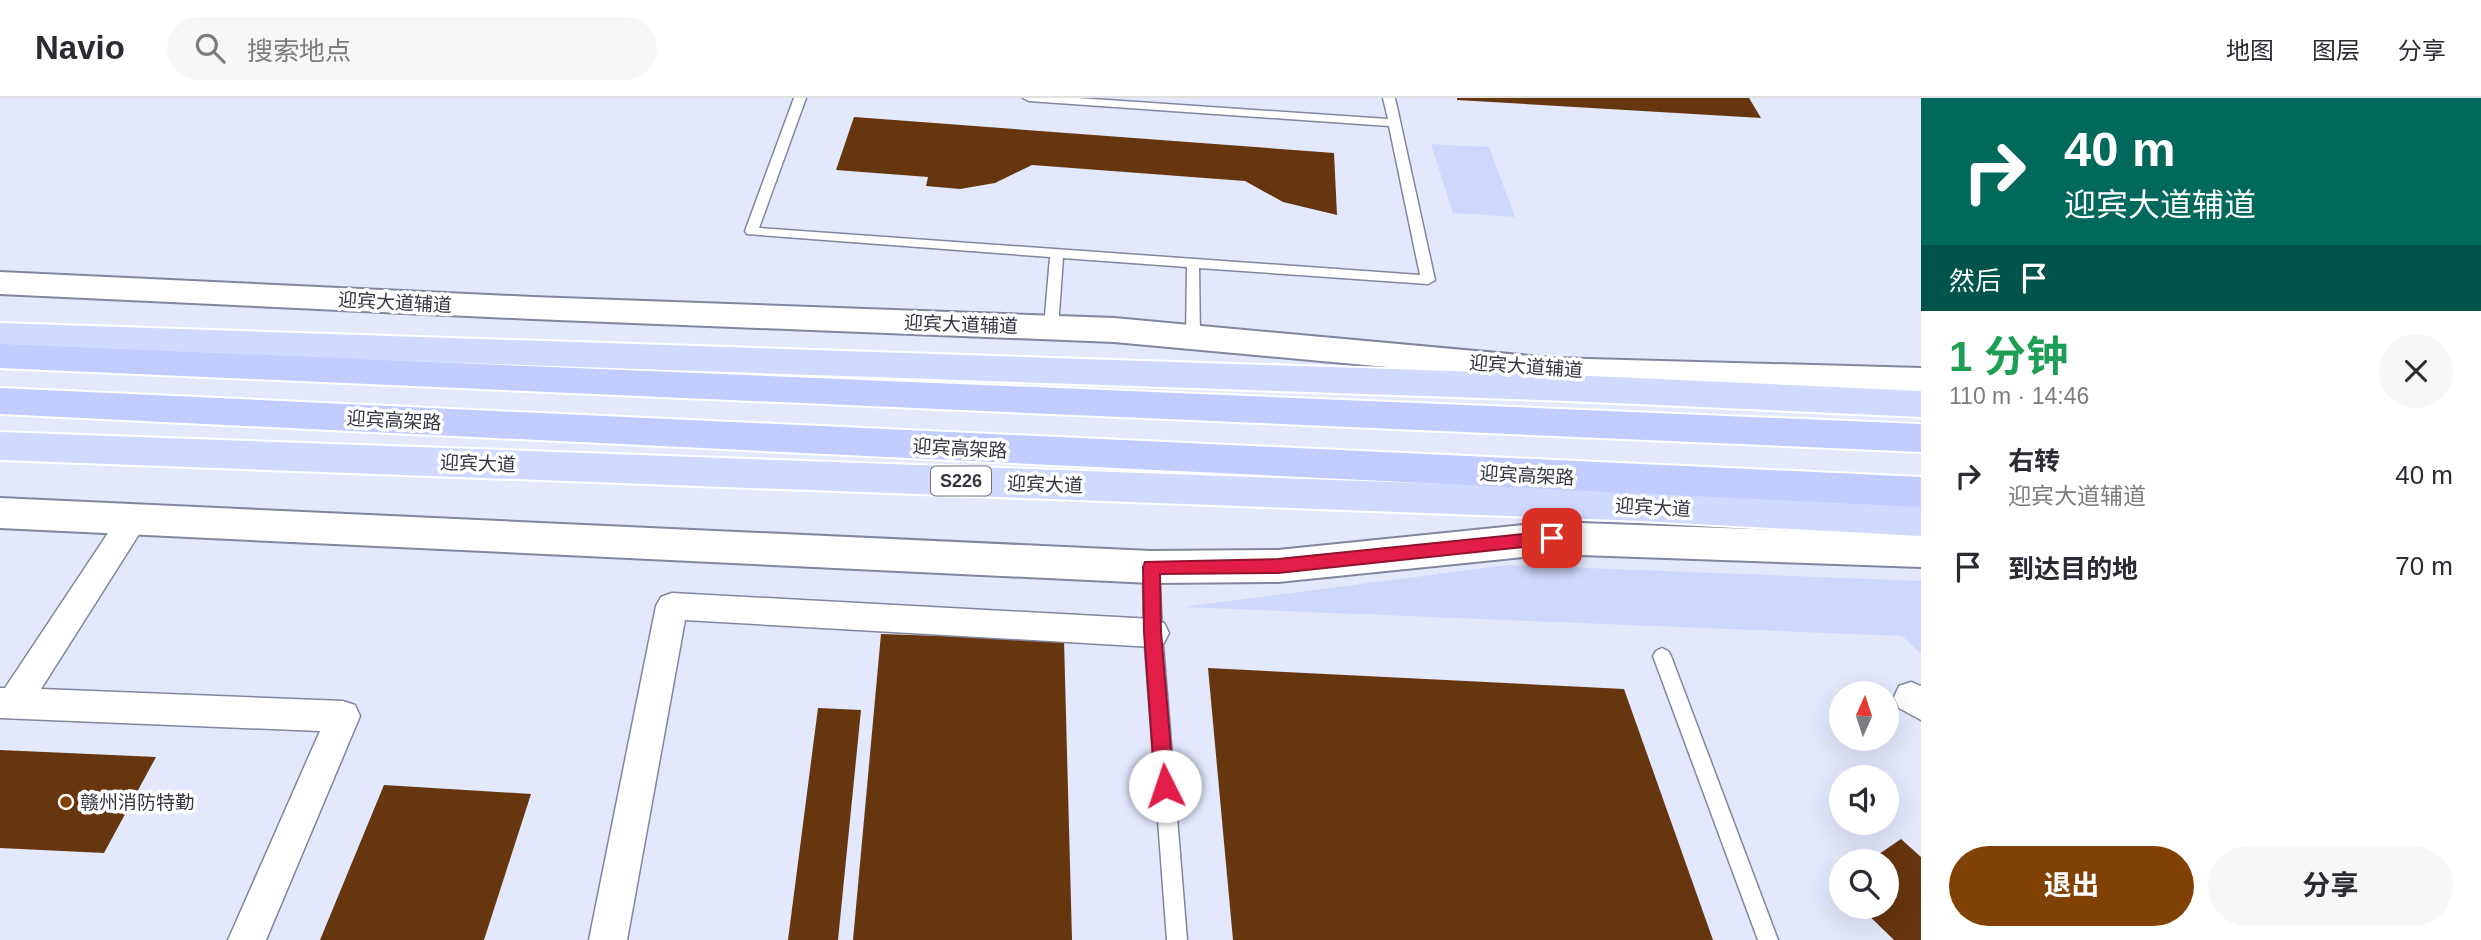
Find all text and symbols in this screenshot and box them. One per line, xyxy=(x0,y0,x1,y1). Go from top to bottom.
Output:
search box xyxy=(167,17,657,80)
text: Navio xyxy=(35,29,125,66)
icon: search xyxy=(191,29,229,67)
text: 搜索地点 xyxy=(247,36,351,66)
text: 地图 xyxy=(2226,37,2274,64)
text: 图层 xyxy=(2312,37,2360,64)
text: 分享 xyxy=(2398,37,2446,64)
text: 40 m xyxy=(2064,122,2176,176)
icon: right xyxy=(1949,126,2040,217)
text: 迎宾大道辅道 xyxy=(2064,187,2256,223)
icon: arrive xyxy=(2015,259,2053,297)
text: 然后 xyxy=(1949,266,2001,296)
street label: 迎宾大道辅道 xyxy=(337,289,452,316)
street label: 迎宾大道辅道 xyxy=(904,312,1018,337)
text: 1 分钟 xyxy=(1949,333,2068,380)
button: close xyxy=(2379,334,2453,408)
street label: 迎宾大道辅道 xyxy=(1468,352,1584,381)
text: 110 m · 14:46 xyxy=(1949,383,2089,409)
street label: 迎宾高架路 xyxy=(346,408,442,433)
street label: 迎宾高架路 xyxy=(912,436,1008,461)
text: 右转 xyxy=(2008,446,2060,476)
street label: 迎宾大道 xyxy=(440,452,516,475)
icon: right xyxy=(1949,457,1987,495)
text: 40 m xyxy=(2395,460,2453,490)
street label: 迎宾高架路 xyxy=(1479,463,1575,488)
road number: S226 xyxy=(931,466,991,496)
street label: 迎宾大道 xyxy=(1007,473,1083,496)
text: 迎宾大道辅道 xyxy=(2008,483,2146,509)
street label: 迎宾大道 xyxy=(1614,495,1691,520)
pin xyxy=(1522,508,1582,568)
icon: arrive xyxy=(1533,519,1571,557)
icon: arrive xyxy=(1949,548,1987,586)
text: 70 m xyxy=(2395,551,2453,581)
text: 到达目的地 xyxy=(2008,554,2138,584)
north arrow xyxy=(1829,681,1899,751)
map controls xyxy=(1829,681,1899,919)
position arrow xyxy=(1128,749,1202,823)
button: sound xyxy=(1829,765,1899,835)
place label: 赣州消防特勤 xyxy=(80,792,194,813)
marker: 赣州消防特勤 xyxy=(58,794,74,810)
button: 退出 xyxy=(1949,846,2194,926)
button: 分享 xyxy=(2208,846,2453,926)
button: search xyxy=(1829,849,1899,919)

